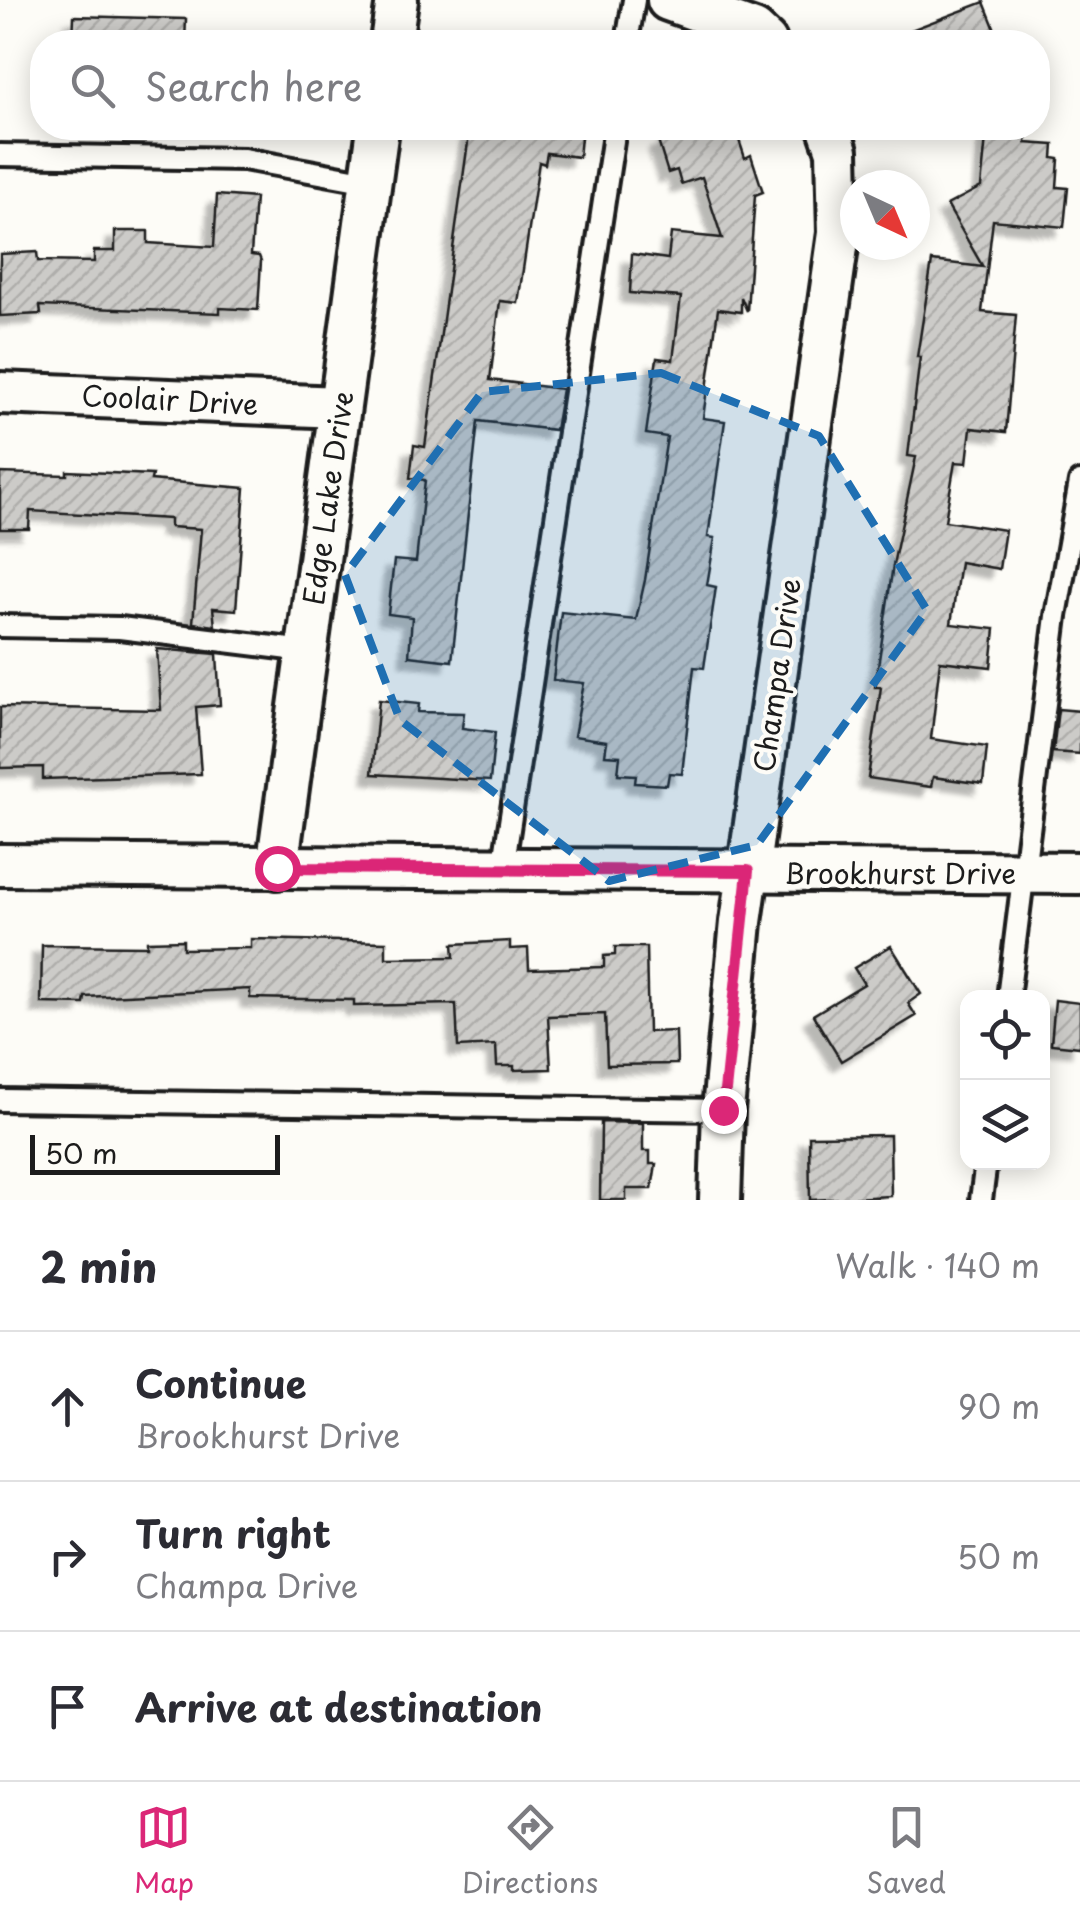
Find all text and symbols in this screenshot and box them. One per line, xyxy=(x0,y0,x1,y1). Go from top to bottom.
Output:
search box xyxy=(30,30,1050,140)
text: Search here xyxy=(145,57,362,114)
icon: search xyxy=(65,58,120,113)
north arrow xyxy=(840,170,930,260)
street label: Coolair Drive xyxy=(80,373,260,425)
street label: Edge Lake Drive xyxy=(291,388,363,608)
street label: Champa Drive xyxy=(741,575,811,775)
route start xyxy=(255,846,301,892)
street label: Brookhurst Drive xyxy=(784,851,1016,894)
map controls xyxy=(960,990,1050,1170)
button: locate xyxy=(960,990,1050,1080)
button: layers xyxy=(960,1080,1050,1170)
route end xyxy=(701,1088,747,1134)
scale bar xyxy=(30,1130,280,1174)
text: 50 m xyxy=(45,1131,118,1174)
text: 2 min xyxy=(40,1234,157,1297)
text: Walk · 140 m xyxy=(835,1241,1040,1289)
text: Continue xyxy=(135,1354,306,1411)
icon: ahead xyxy=(40,1379,95,1434)
text: 90 m xyxy=(958,1382,1040,1430)
text: Brookhurst Drive xyxy=(135,1411,400,1459)
text: Turn right xyxy=(135,1504,331,1561)
icon: right xyxy=(40,1529,95,1584)
text: 50 m xyxy=(957,1532,1040,1580)
text: Champa Drive xyxy=(135,1561,358,1609)
text: Arrive at destination xyxy=(135,1678,543,1735)
icon: arrive xyxy=(40,1679,95,1734)
tab: Map xyxy=(134,1800,194,1903)
tab: Directions xyxy=(462,1800,598,1903)
tab: Saved xyxy=(866,1800,946,1903)

